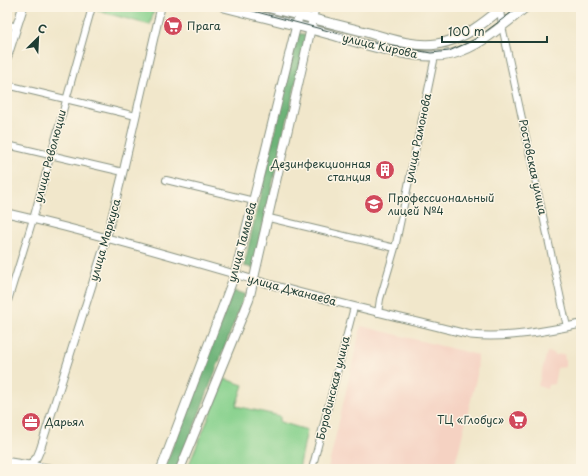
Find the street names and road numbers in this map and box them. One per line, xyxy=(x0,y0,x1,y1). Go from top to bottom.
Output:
street label: улица Кирова xyxy=(341,29,419,62)
street label: улица Рамонова xyxy=(400,91,435,184)
street label: улица Революции xyxy=(29,107,70,204)
street label: Ростовская улица xyxy=(515,118,552,216)
street label: улица Маркуса xyxy=(85,196,124,283)
street label: улица Тамаева xyxy=(223,200,260,284)
street label: улица Джанаева xyxy=(246,269,339,310)
street label: Бородинская улица xyxy=(311,334,354,442)

